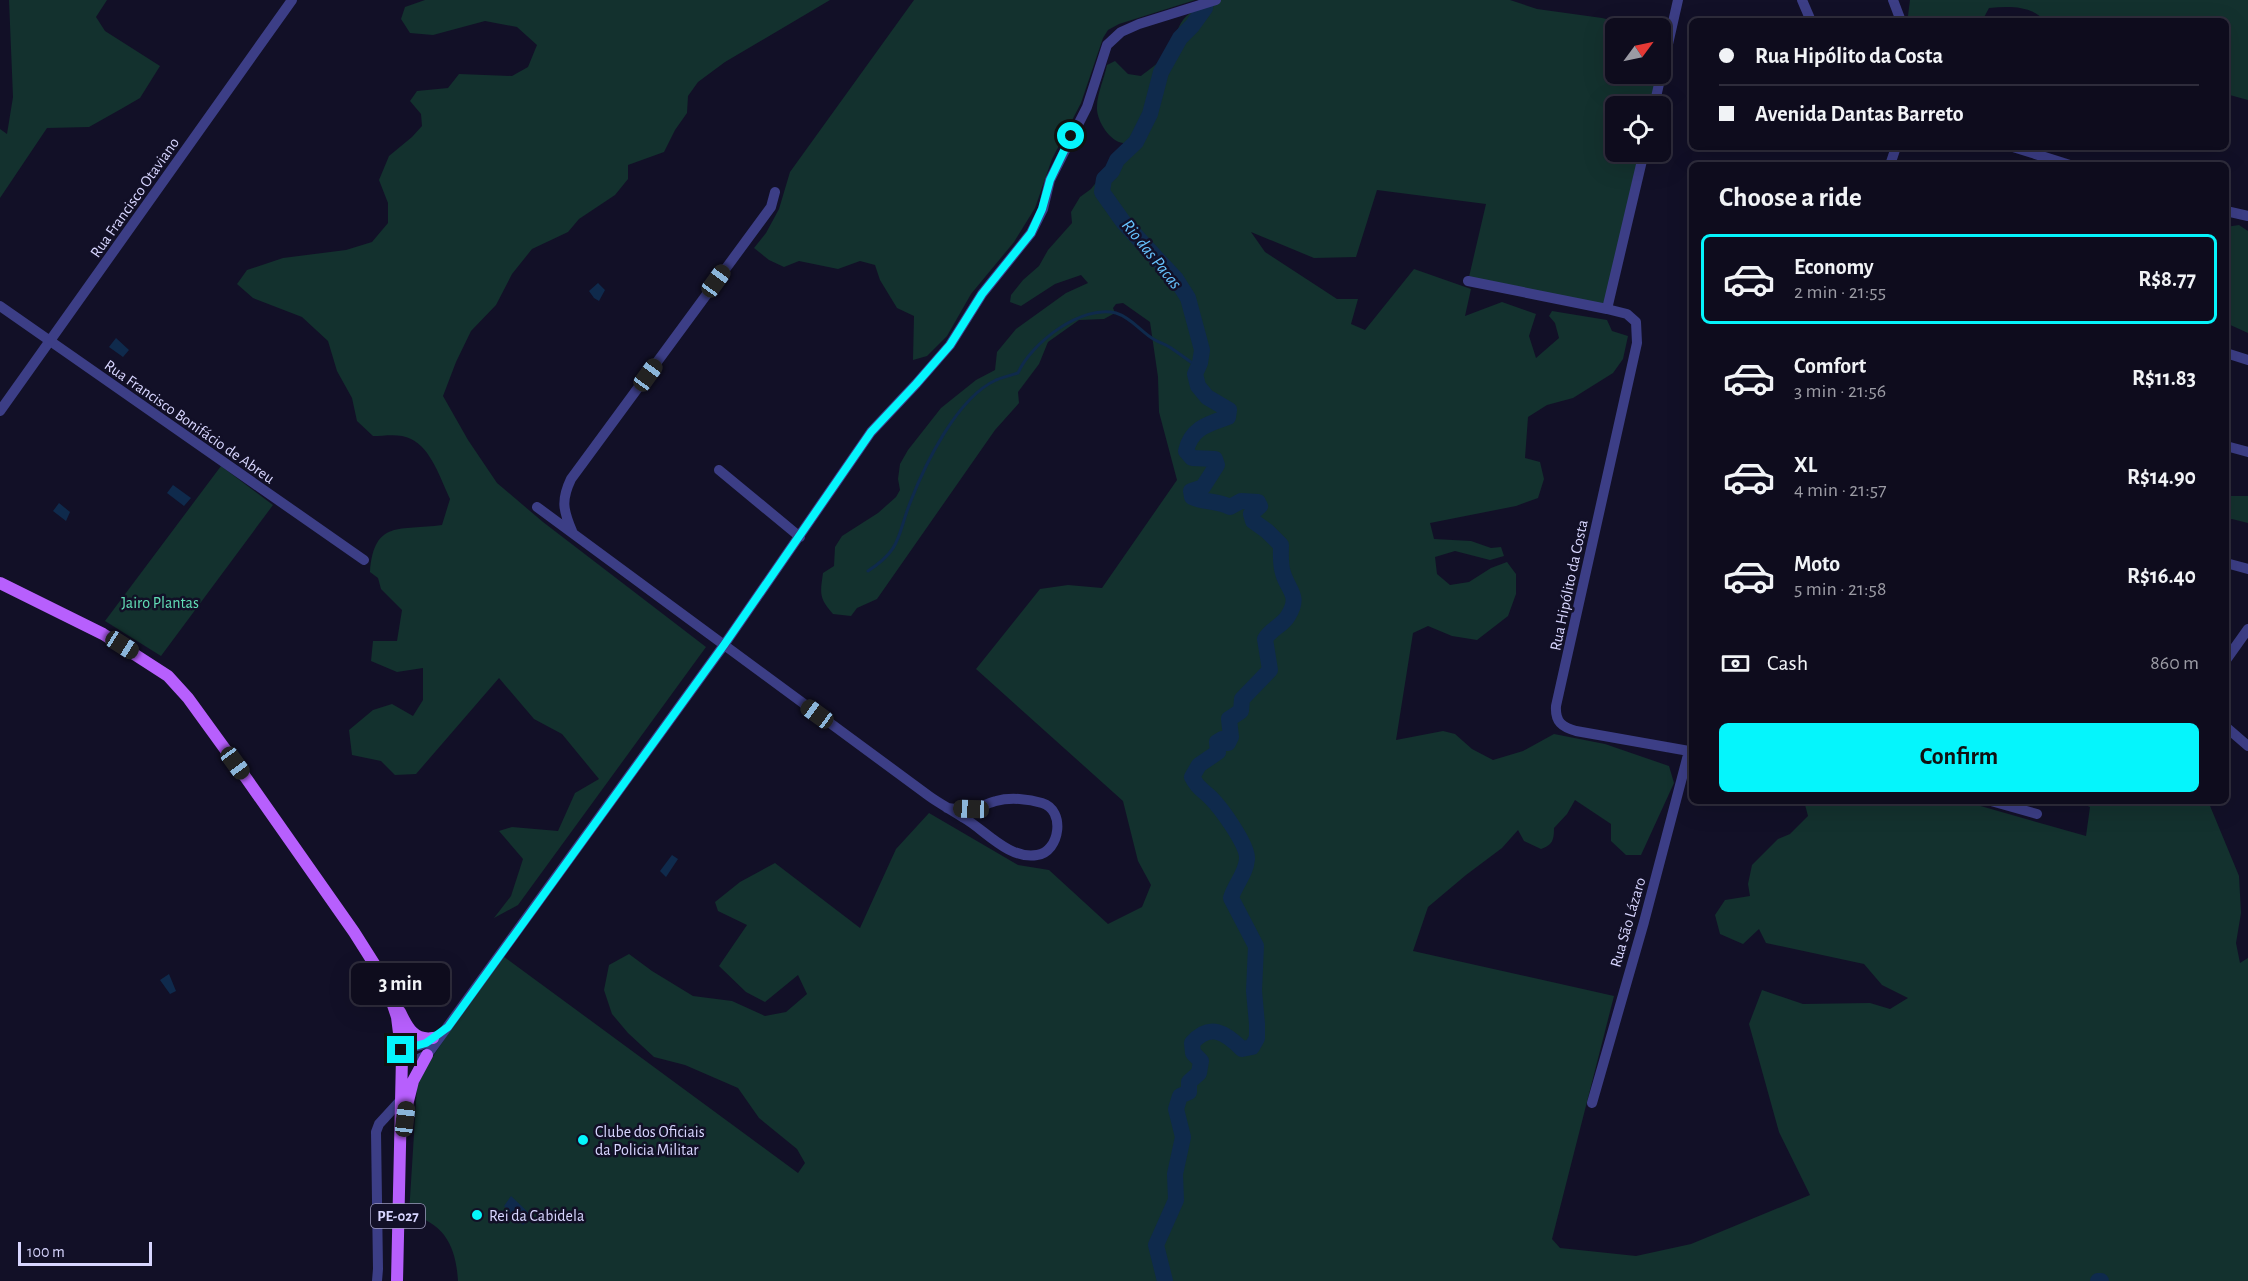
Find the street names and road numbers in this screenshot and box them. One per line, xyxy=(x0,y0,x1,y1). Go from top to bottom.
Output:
street label: Rua Francisco Otaviano xyxy=(87,134,182,261)
street label: Rua Francisco Bonifácio de Abreu xyxy=(102,357,277,487)
street label: Rua Hipólito da Costa xyxy=(1547,518,1591,652)
street label: Rua São Lázaro xyxy=(1607,875,1648,969)
road number: PE-027 xyxy=(371,1204,425,1228)

